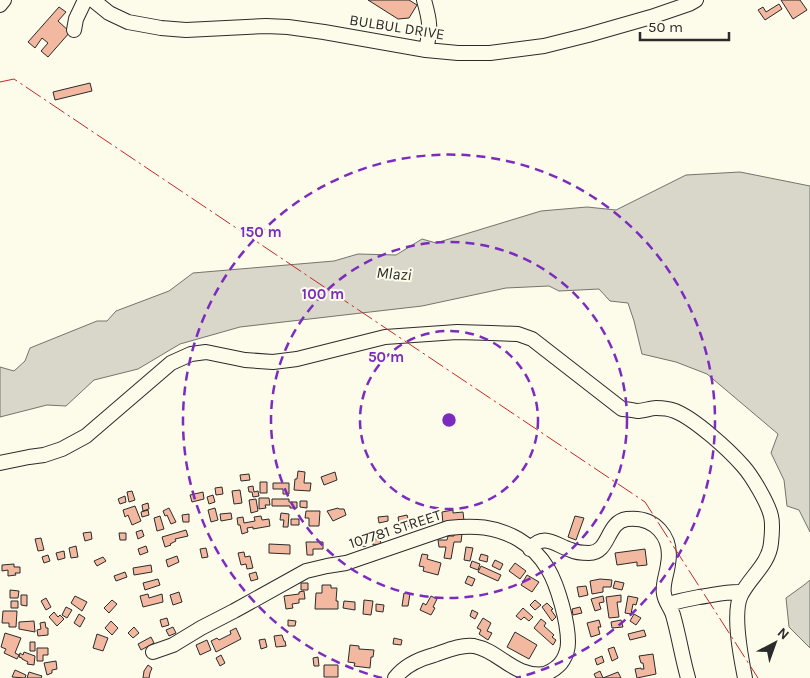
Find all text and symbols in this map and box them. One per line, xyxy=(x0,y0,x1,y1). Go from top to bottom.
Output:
scale bar xyxy=(640,10,729,42)
street label: BULBUL DRIVE xyxy=(348,11,446,43)
text: 50 m xyxy=(648,18,683,36)
text: 150 m xyxy=(240,223,282,241)
water label: Mlazi xyxy=(376,263,412,284)
text: 100 m xyxy=(302,285,344,303)
text: 50 m xyxy=(368,348,404,366)
centre of rings xyxy=(440,411,458,429)
street label: 107781 STREET xyxy=(347,505,444,552)
north arrow xyxy=(750,618,800,668)
text: N xyxy=(774,624,793,643)

